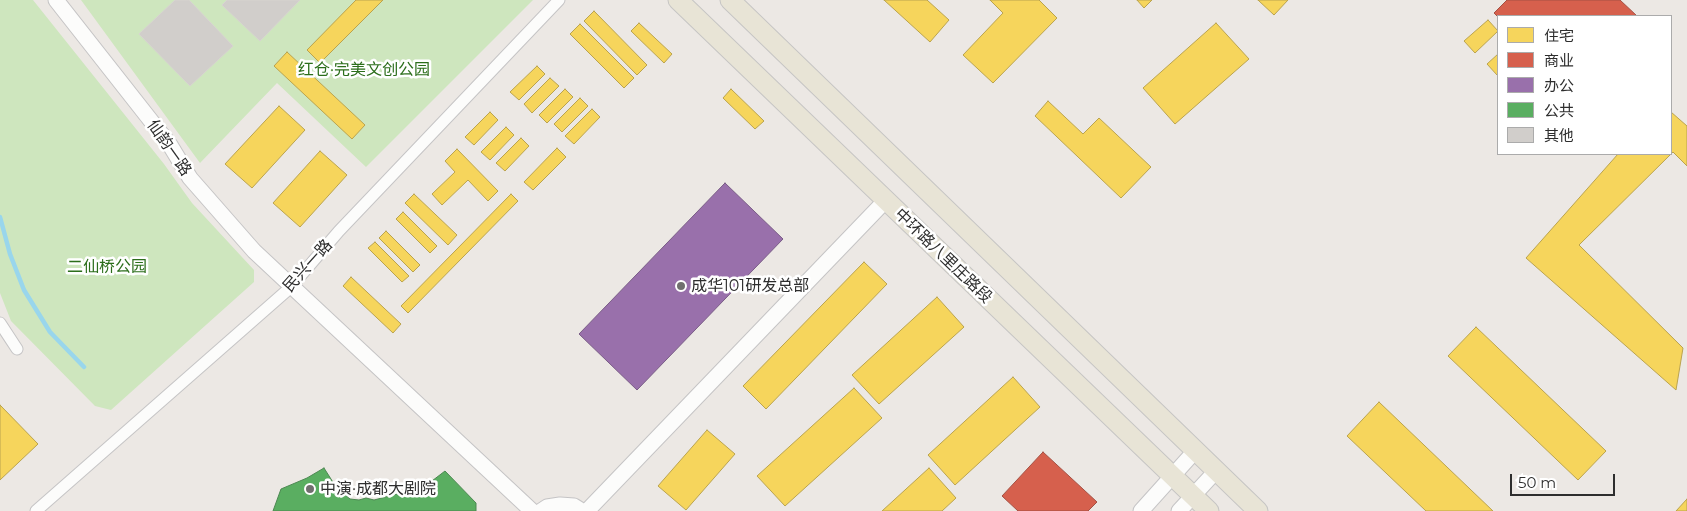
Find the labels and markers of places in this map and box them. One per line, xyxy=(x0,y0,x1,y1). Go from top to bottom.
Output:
place label: 成华101研发总部 xyxy=(691,276,809,296)
marker: 成华101研发总部 xyxy=(675,280,687,292)
place label: 中演·成都大剧院 xyxy=(320,479,436,499)
marker: 中演·成都大剧院 xyxy=(304,483,316,495)

